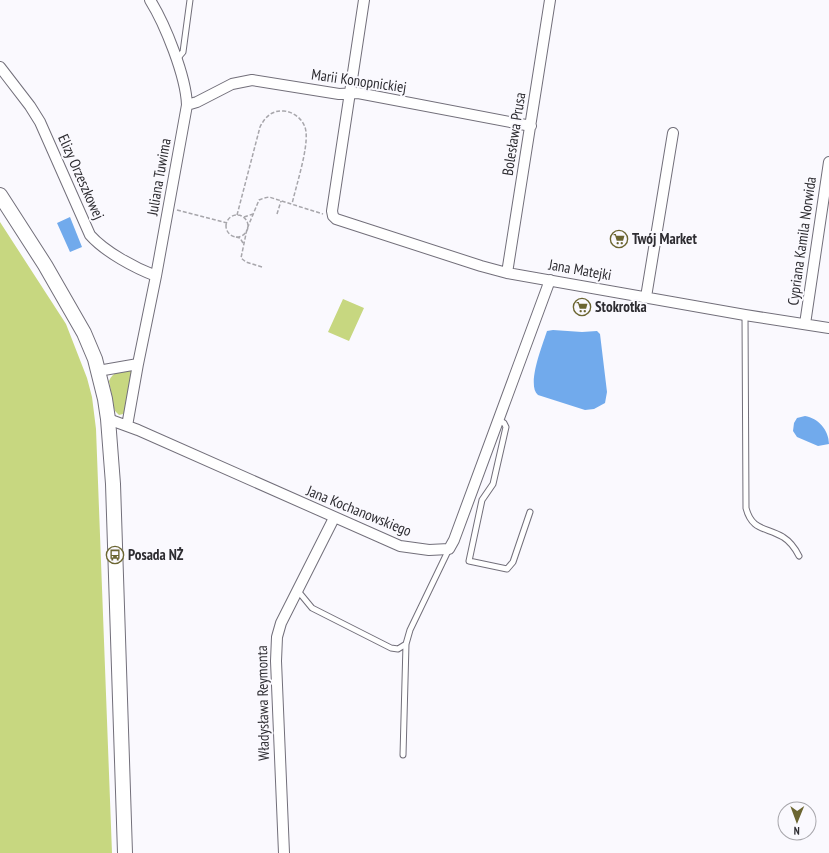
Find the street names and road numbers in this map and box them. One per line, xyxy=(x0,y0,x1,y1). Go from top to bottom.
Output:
street label: Marii Konopnickiej xyxy=(310,64,408,97)
street label: Bolesława Prusa xyxy=(498,91,529,177)
street label: Elizy Orzeszkowej xyxy=(54,131,109,222)
street label: Juliana Tuwima xyxy=(142,137,175,218)
street label: Cypriana Kamila Norwida xyxy=(783,175,820,306)
street label: Jana Matejki xyxy=(546,254,613,284)
street label: Jana Kochanowskiego xyxy=(303,480,414,540)
street label: Władysława Reymonta xyxy=(252,645,273,761)

